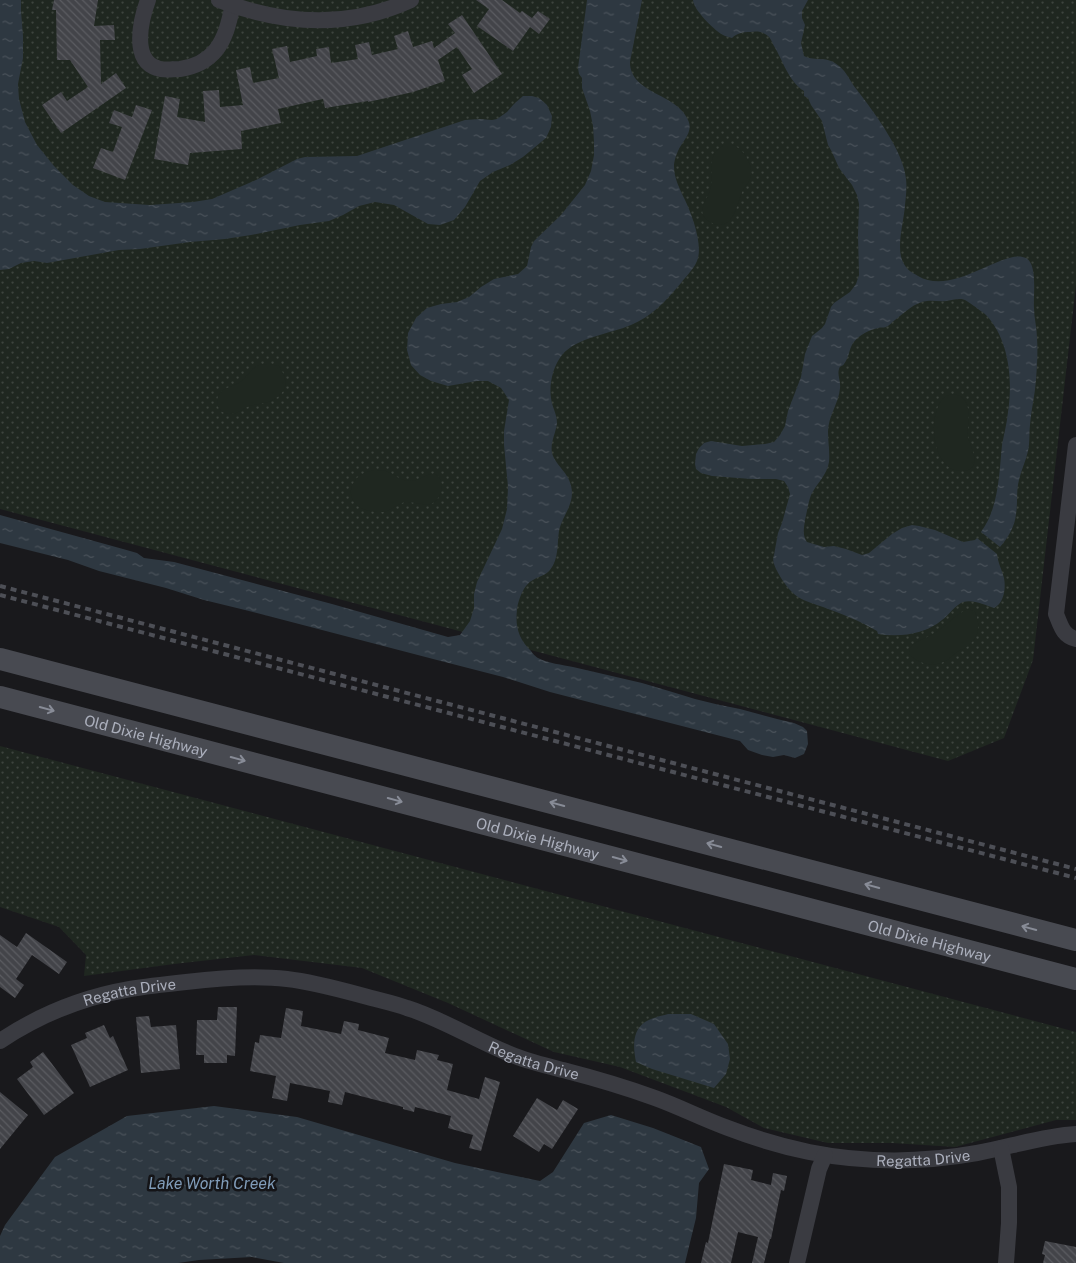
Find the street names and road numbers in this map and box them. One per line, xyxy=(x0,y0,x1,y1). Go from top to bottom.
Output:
street label: Old Dixie Highway xyxy=(83,711,209,760)
street label: Old Dixie Highway xyxy=(474,814,601,862)
street label: Old Dixie Highway xyxy=(866,916,993,965)
street label: Regatta Drive xyxy=(81,975,177,1009)
street label: Regatta Drive xyxy=(486,1037,581,1082)
street label: Regatta Drive xyxy=(876,1146,971,1169)

